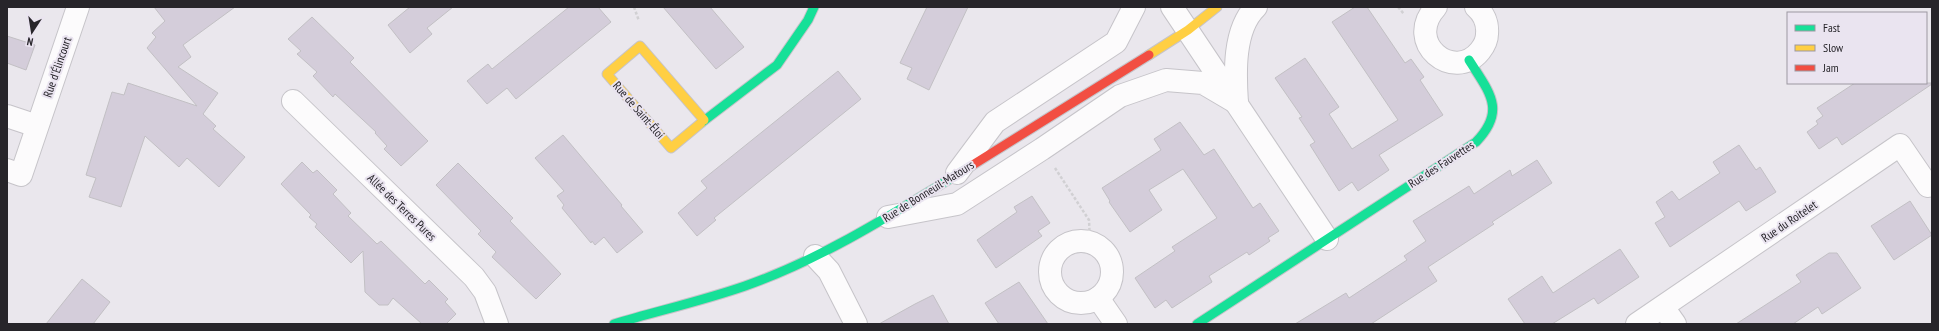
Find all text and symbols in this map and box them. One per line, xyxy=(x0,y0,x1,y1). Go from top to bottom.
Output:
north arrow xyxy=(12,12,52,52)
legend xyxy=(1787,12,1927,84)
text: Fast xyxy=(1823,20,1841,35)
text: N xyxy=(26,34,34,49)
street label: Rue d'Élincourt xyxy=(40,34,75,99)
text: Slow xyxy=(1823,40,1844,55)
text: Jam xyxy=(1822,60,1839,75)
street label: Rue de Saint-Éloi xyxy=(610,78,668,142)
street label: Rue des Fauvettes xyxy=(1405,137,1477,191)
street label: Rue de Bonneuil-Matours xyxy=(880,157,976,225)
street label: Allée des Terres Pures xyxy=(364,170,440,244)
street label: Rue du Roitelet xyxy=(1758,197,1820,245)

